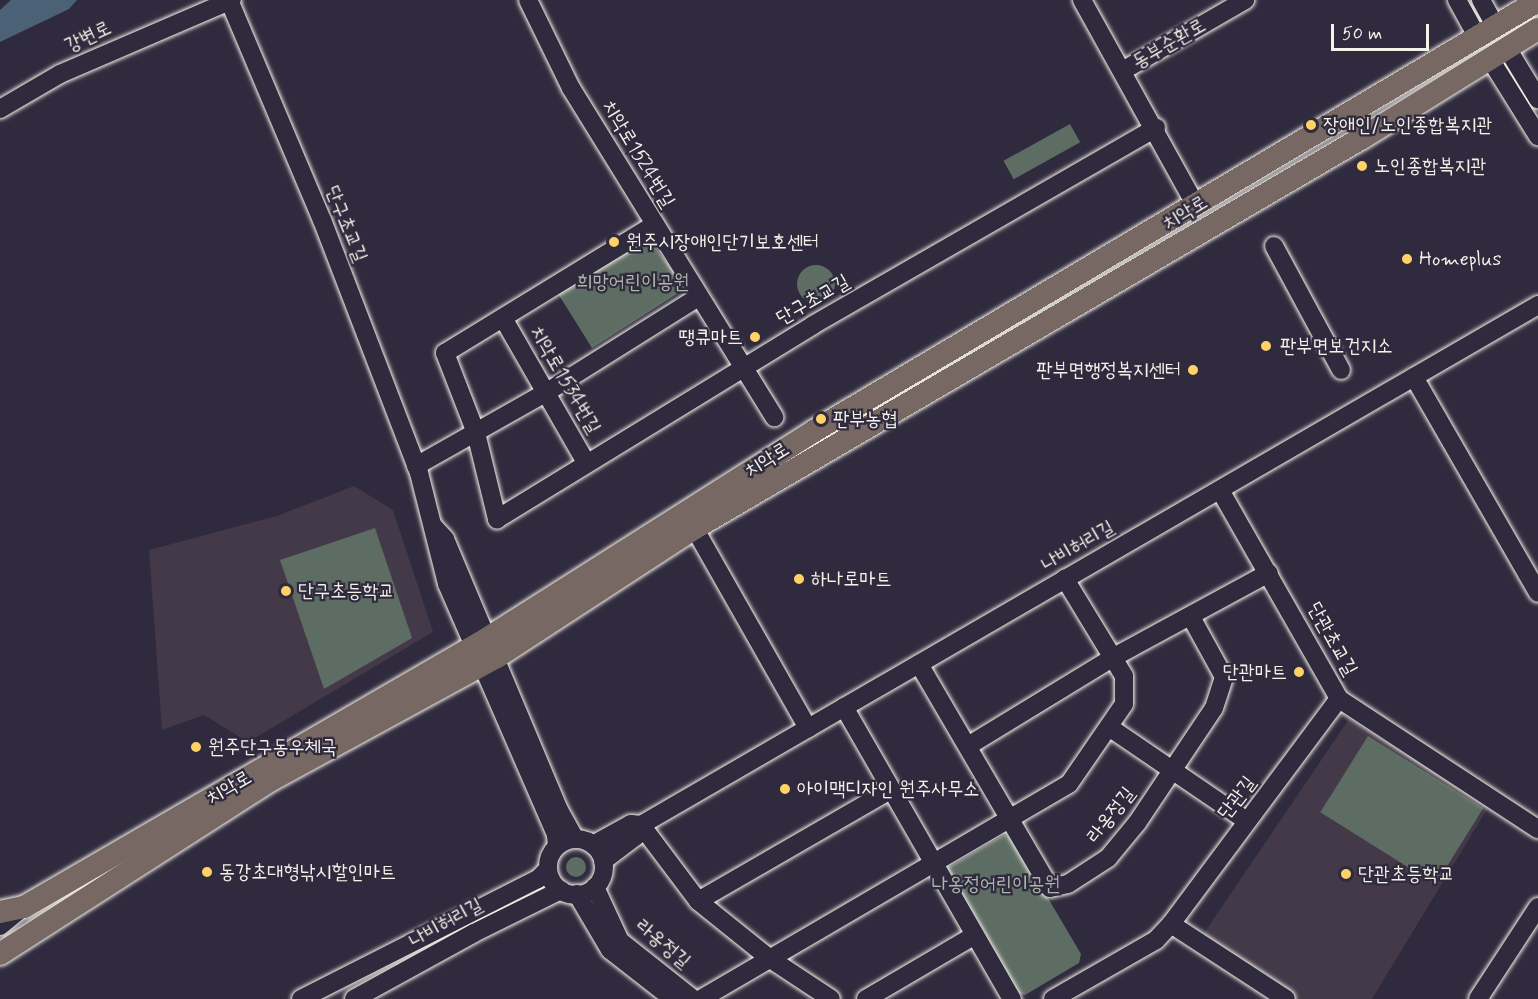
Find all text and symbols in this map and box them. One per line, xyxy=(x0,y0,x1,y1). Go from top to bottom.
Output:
scale bar xyxy=(1334,12,1432,50)
street label: 동부순환로 xyxy=(1128,13,1210,75)
street label: 강변로 xyxy=(61,16,115,58)
text: 50 m xyxy=(1342,22,1382,46)
street label: 치악로1524번길 xyxy=(596,96,680,212)
place label: 장애인/노인종합복지관 xyxy=(1323,113,1493,137)
marker: 장애인/노인종합복지관 xyxy=(1304,118,1318,132)
place label: 노인종합복지관 xyxy=(1374,154,1487,178)
marker: 노인종합복지관 xyxy=(1355,159,1369,173)
street label: 단구초교길 xyxy=(320,182,372,266)
street label: 치악로 xyxy=(1158,190,1212,236)
place label: 원주시장애인단기보호센터 xyxy=(626,230,819,254)
marker: 원주시장애인단기보호센터 xyxy=(607,235,621,249)
place label: Homeplus xyxy=(1419,247,1502,271)
marker: Homeplus xyxy=(1400,252,1414,266)
street label: 단구초교길 xyxy=(772,269,854,331)
park label: 희망어린이공원 xyxy=(577,270,689,294)
street label: 치악로1534번길 xyxy=(524,322,606,438)
place label: 땡큐마트 xyxy=(679,325,743,349)
marker: 땡큐마트 xyxy=(748,330,762,344)
place label: 판부면보건지소 xyxy=(1280,334,1393,358)
marker: 판부면보건지소 xyxy=(1257,337,1275,355)
place label: 판부면행정복지센터 xyxy=(1036,358,1181,382)
marker: 판부면행정복지센터 xyxy=(1186,363,1200,377)
place label: 판부농협 xyxy=(833,407,897,431)
marker: 판부농협 xyxy=(814,412,828,426)
street label: 치악로 xyxy=(740,437,794,483)
street label: 나비허리길 xyxy=(1037,515,1119,577)
place label: 하나로마트 xyxy=(811,567,891,591)
marker: 하나로마트 xyxy=(792,572,806,586)
place label: 단구초등학교 xyxy=(298,579,395,603)
marker: 단구초등학교 xyxy=(279,584,293,598)
street label: 단관초교길 xyxy=(1302,598,1362,680)
place label: 단관마트 xyxy=(1223,660,1287,684)
marker: 단관마트 xyxy=(1292,665,1306,679)
place label: 원주단구동우체국 xyxy=(208,735,337,759)
marker: 원주단구동우체국 xyxy=(189,740,203,754)
street label: 치악로 xyxy=(202,766,256,810)
street label: 단관길 xyxy=(1213,771,1261,825)
place label: 아이맥디자인 원주사무소 xyxy=(797,777,979,801)
marker: 아이맥디자인 원주사무소 xyxy=(778,782,792,796)
street label: 라옹정길 xyxy=(1082,782,1140,848)
place label: 동강초대형낚시할인마트 xyxy=(219,860,396,884)
place label: 단관초등학교 xyxy=(1358,862,1455,886)
marker: 동강초대형낚시할인마트 xyxy=(200,865,214,879)
marker: 단관초등학교 xyxy=(1339,867,1353,881)
park label: 나옹정어린이공원 xyxy=(932,872,1060,896)
street label: 나비허리길 xyxy=(405,893,487,953)
street label: 라옹정길 xyxy=(631,914,695,974)

